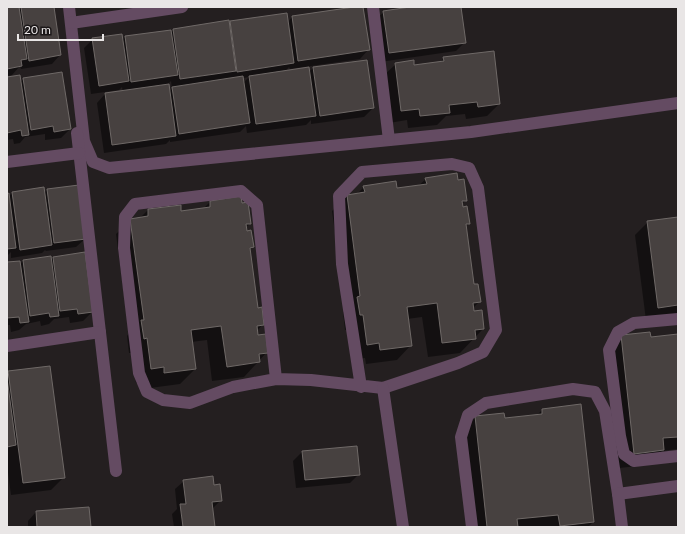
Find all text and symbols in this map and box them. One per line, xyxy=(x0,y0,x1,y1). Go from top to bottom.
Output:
scale bar xyxy=(18,16,103,42)
text: 20 m xyxy=(24,22,51,37)

